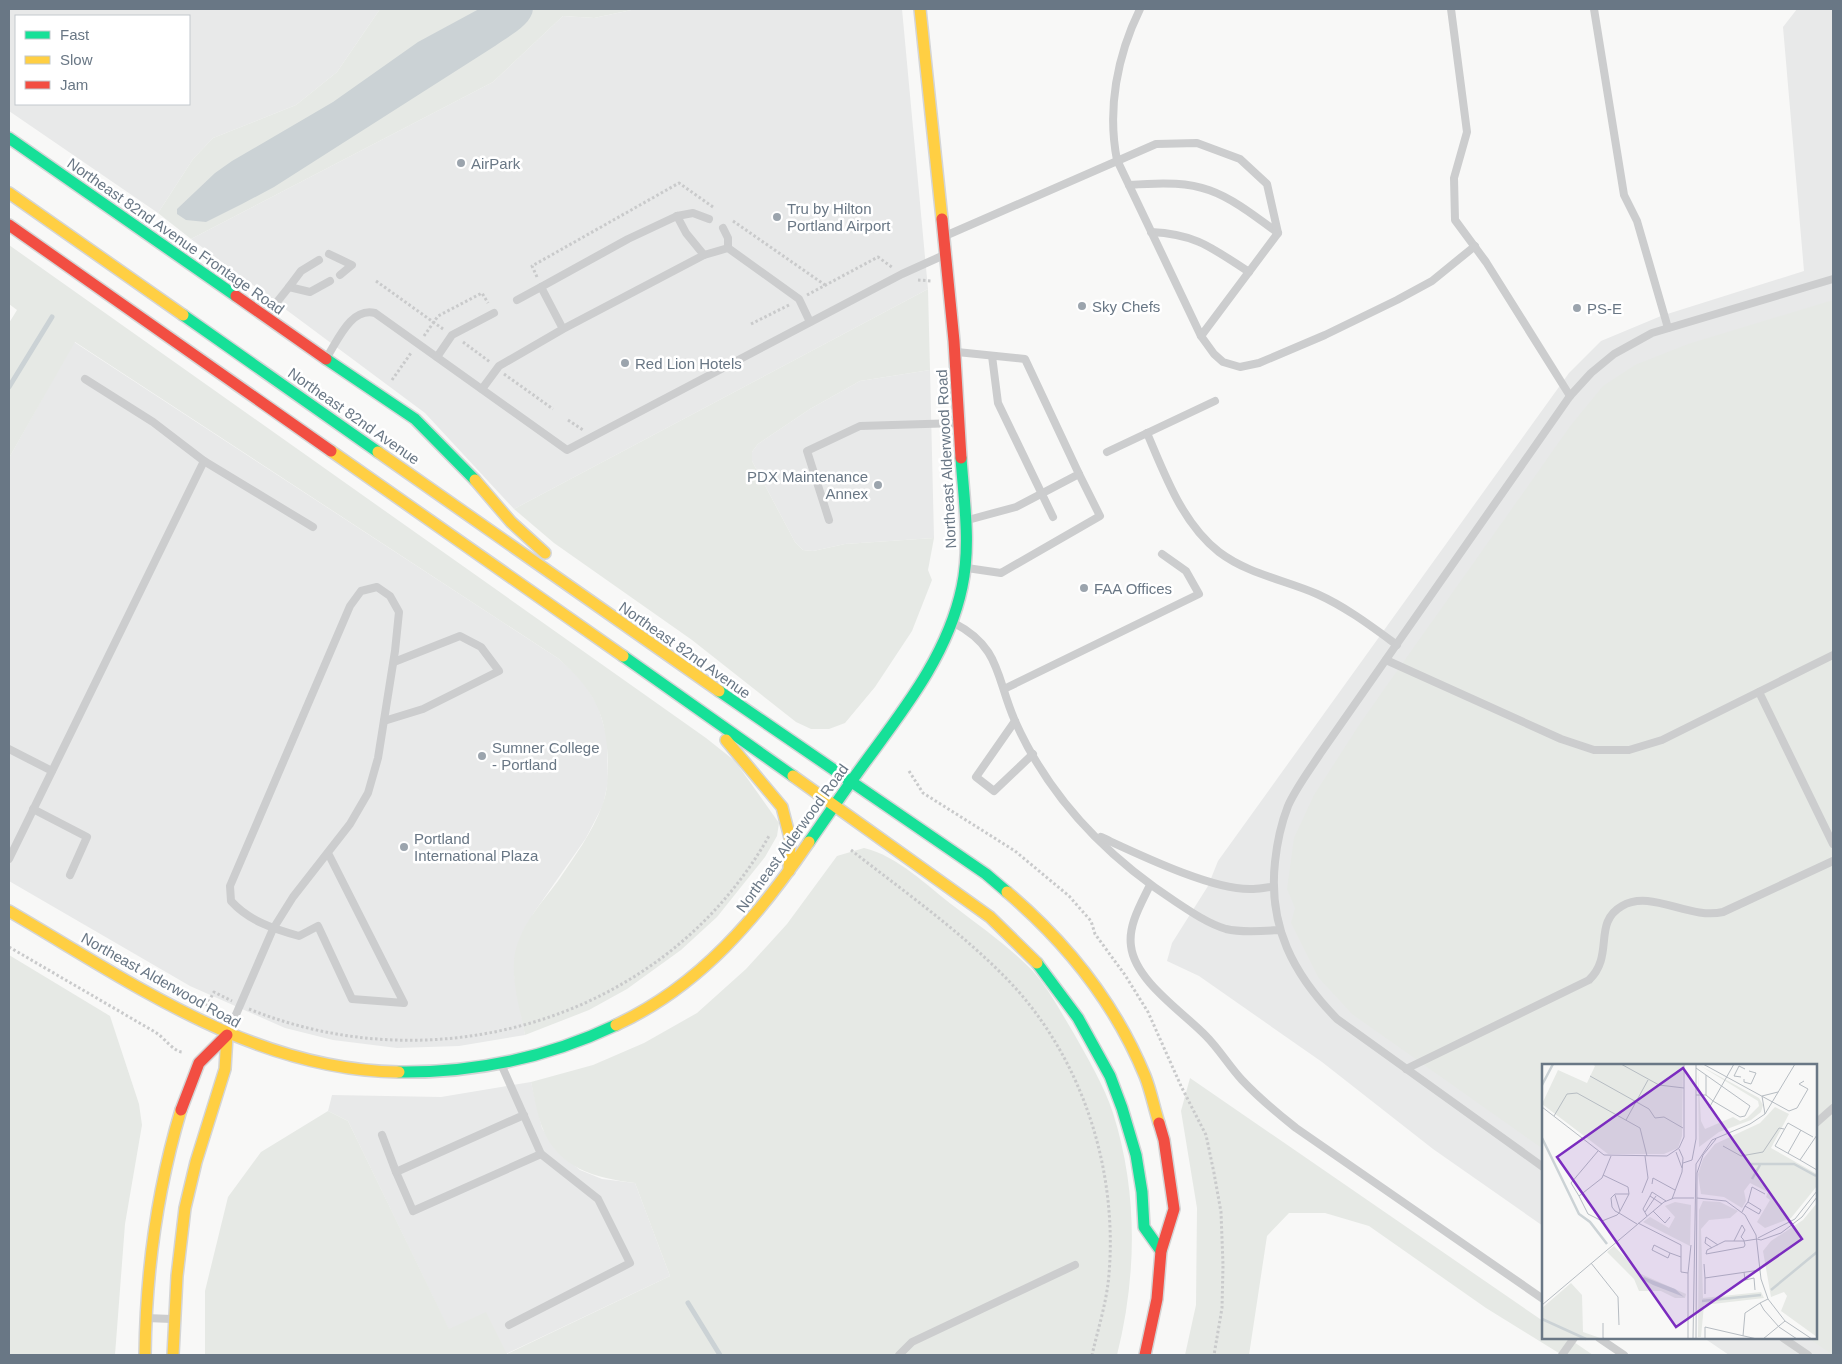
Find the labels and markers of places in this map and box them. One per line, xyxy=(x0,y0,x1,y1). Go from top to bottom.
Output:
place label: AirPark xyxy=(471,155,521,172)
marker: AirPark xyxy=(455,157,467,169)
place label: Tru by Hilton Portland Airport xyxy=(787,200,891,234)
marker: Tru by Hilton Portland Airport xyxy=(771,211,783,223)
place label: Sky Chefs xyxy=(1092,298,1160,315)
marker: Sky Chefs xyxy=(1076,300,1088,312)
place label: PS-E xyxy=(1587,300,1622,317)
marker: PS-E xyxy=(1571,302,1583,314)
place label: Red Lion Hotels xyxy=(635,355,742,372)
marker: Red Lion Hotels xyxy=(619,357,631,369)
place label: PDX Maintenance Annex xyxy=(747,468,868,502)
marker: PDX Maintenance Annex xyxy=(872,479,884,491)
place label: FAA Offices xyxy=(1094,580,1172,597)
marker: FAA Offices xyxy=(1078,582,1090,594)
place label: Sumner College - Portland xyxy=(492,739,600,773)
marker: Sumner College - Portland xyxy=(476,750,488,762)
place label: Portland International Plaza xyxy=(414,830,539,864)
marker: Portland International Plaza xyxy=(398,841,410,853)

